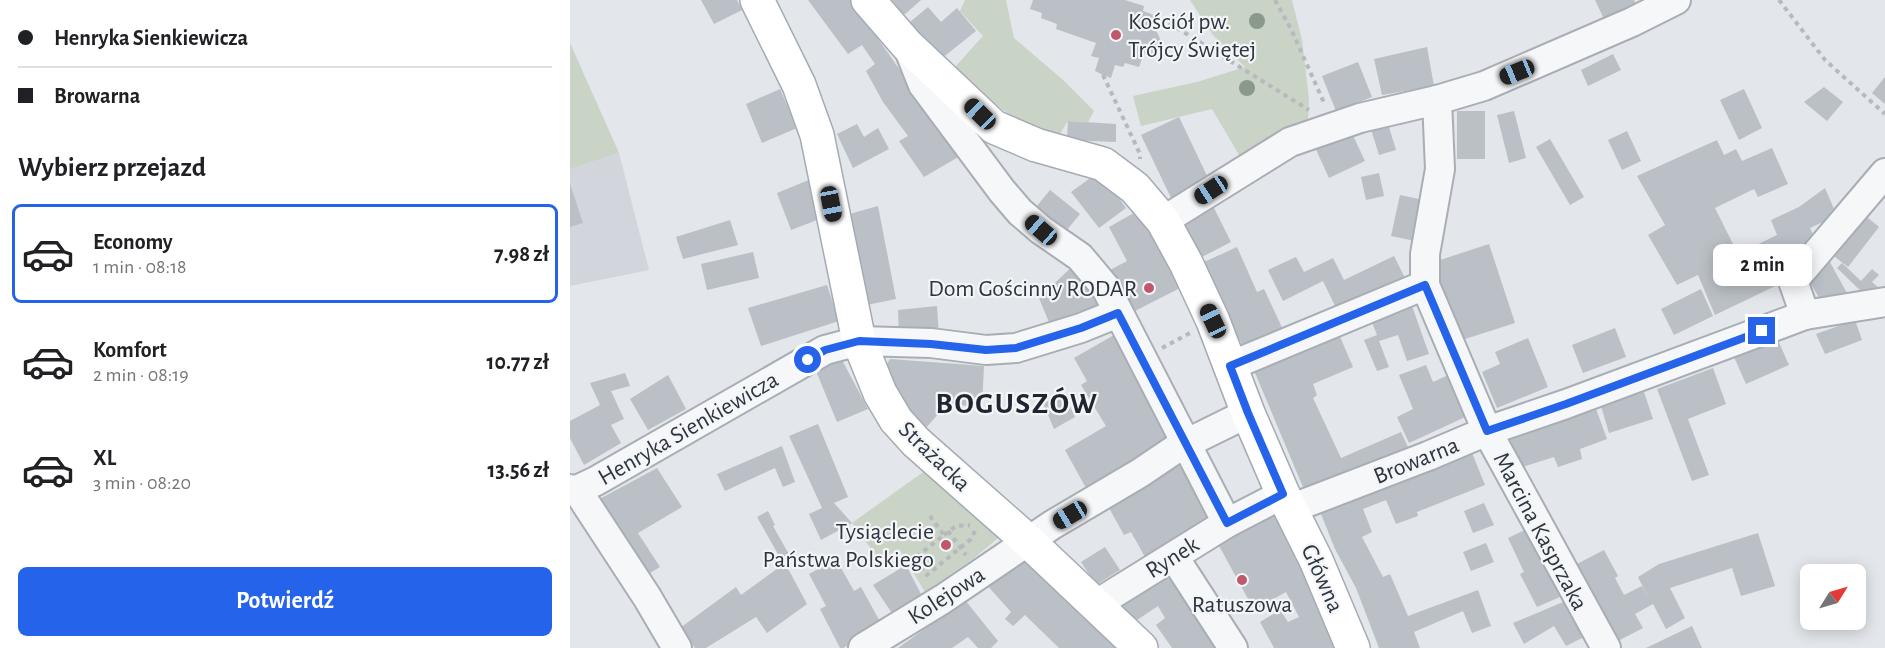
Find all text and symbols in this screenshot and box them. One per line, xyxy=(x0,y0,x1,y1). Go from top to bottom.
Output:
place label: Kościół pw. Trójcy Świętej xyxy=(1128,10,1256,62)
text: Henryka Sienkiewicza xyxy=(54,27,248,49)
marker: Kościół pw. Trójcy Świętej xyxy=(1109,28,1123,42)
car xyxy=(1497,57,1537,87)
text: Browarna xyxy=(54,85,140,107)
car xyxy=(961,95,999,133)
text: Wybierz przejazd xyxy=(18,154,206,181)
car xyxy=(1191,173,1231,207)
car xyxy=(819,185,843,223)
car xyxy=(1022,211,1060,249)
icon: car xyxy=(21,227,75,281)
text: Economy xyxy=(93,231,173,253)
text: 7.98 zł xyxy=(494,243,549,265)
callout: 2 min xyxy=(1712,244,1812,286)
text: 2 min xyxy=(1740,255,1785,275)
text: 1 min · 08:18 xyxy=(93,257,187,277)
place label: Dom Gościnny RODAR xyxy=(928,277,1137,301)
marker: Dom Gościnny RODAR xyxy=(1142,281,1156,295)
car xyxy=(1197,301,1229,341)
route end xyxy=(1748,317,1775,344)
icon: car xyxy=(21,335,75,389)
text: Komfort xyxy=(93,339,167,361)
route start xyxy=(794,346,821,373)
text: 10.77 zł xyxy=(487,351,549,373)
text: 2 min · 08:19 xyxy=(93,365,189,385)
street label: Henryka Sienkiewicza xyxy=(594,368,783,490)
district label: BOGUSZÓW xyxy=(936,387,1098,419)
street label: Strażacka xyxy=(894,417,975,496)
street label: Browarna xyxy=(1370,433,1462,489)
icon: car xyxy=(21,443,75,497)
text: XL xyxy=(93,447,116,469)
street label: Marcina Kasprzaka xyxy=(1488,449,1592,614)
text: 13.56 zł xyxy=(487,459,549,481)
text: 3 min · 08:20 xyxy=(93,473,191,493)
car xyxy=(1050,498,1090,532)
place label: Tysiąclecie Państwa Polskiego xyxy=(762,520,934,572)
street label: Rynek xyxy=(1142,532,1203,583)
marker: Tysiąclecie Państwa Polskiego xyxy=(939,538,953,552)
street label: Główna xyxy=(1297,541,1348,616)
street label: Kolejowa xyxy=(904,562,989,629)
north arrow xyxy=(1800,564,1866,630)
map controls xyxy=(1800,564,1866,630)
button: Potwierdź xyxy=(18,567,552,636)
marker: Ratuszowa xyxy=(1235,573,1249,587)
place label: Ratuszowa xyxy=(1192,593,1292,617)

